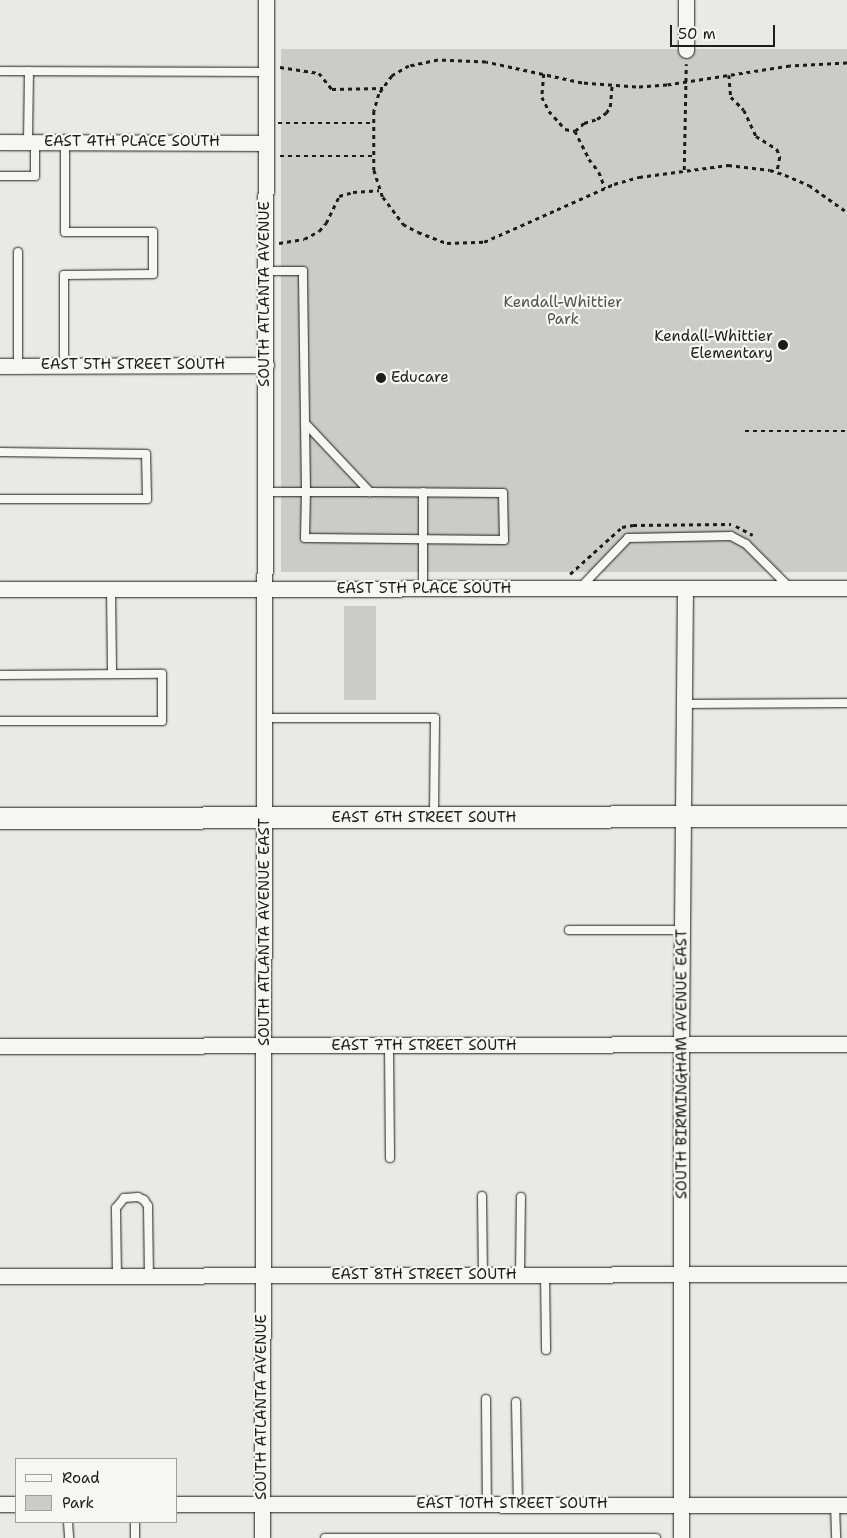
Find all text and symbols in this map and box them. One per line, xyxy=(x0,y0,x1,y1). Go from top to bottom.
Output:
scale bar xyxy=(672,15,777,47)
text: 50 m xyxy=(678,24,716,44)
street label: EAST 4TH PLACE SOUTH xyxy=(44,133,220,151)
street label: SOUTH ATLANTA AVENUE xyxy=(256,201,274,387)
park label: Kendall-Whittier Park xyxy=(504,293,622,328)
place label: Kendall-Whittier Elementary xyxy=(654,327,773,362)
marker: Kendall-Whittier Elementary xyxy=(777,339,789,351)
street label: EAST 5TH STREET SOUTH xyxy=(41,356,225,374)
place label: Educare xyxy=(391,369,449,387)
marker: Educare xyxy=(375,372,387,384)
street label: EAST 5TH PLACE SOUTH xyxy=(336,580,512,598)
street label: EAST 6TH STREET SOUTH xyxy=(332,809,516,827)
street label: SOUTH ATLANTA AVENUE EAST xyxy=(256,818,274,1046)
street label: SOUTH BIRMINGHAM AVENUE EAST xyxy=(673,929,691,1199)
street label: EAST 7TH STREET SOUTH xyxy=(331,1037,517,1055)
street label: EAST 8TH STREET SOUTH xyxy=(331,1266,517,1284)
street label: SOUTH ATLANTA AVENUE xyxy=(253,1314,271,1500)
legend xyxy=(15,1458,178,1523)
text: Road xyxy=(62,1468,100,1488)
text: Park xyxy=(62,1493,94,1513)
street label: EAST 10TH STREET SOUTH xyxy=(416,1495,608,1513)

